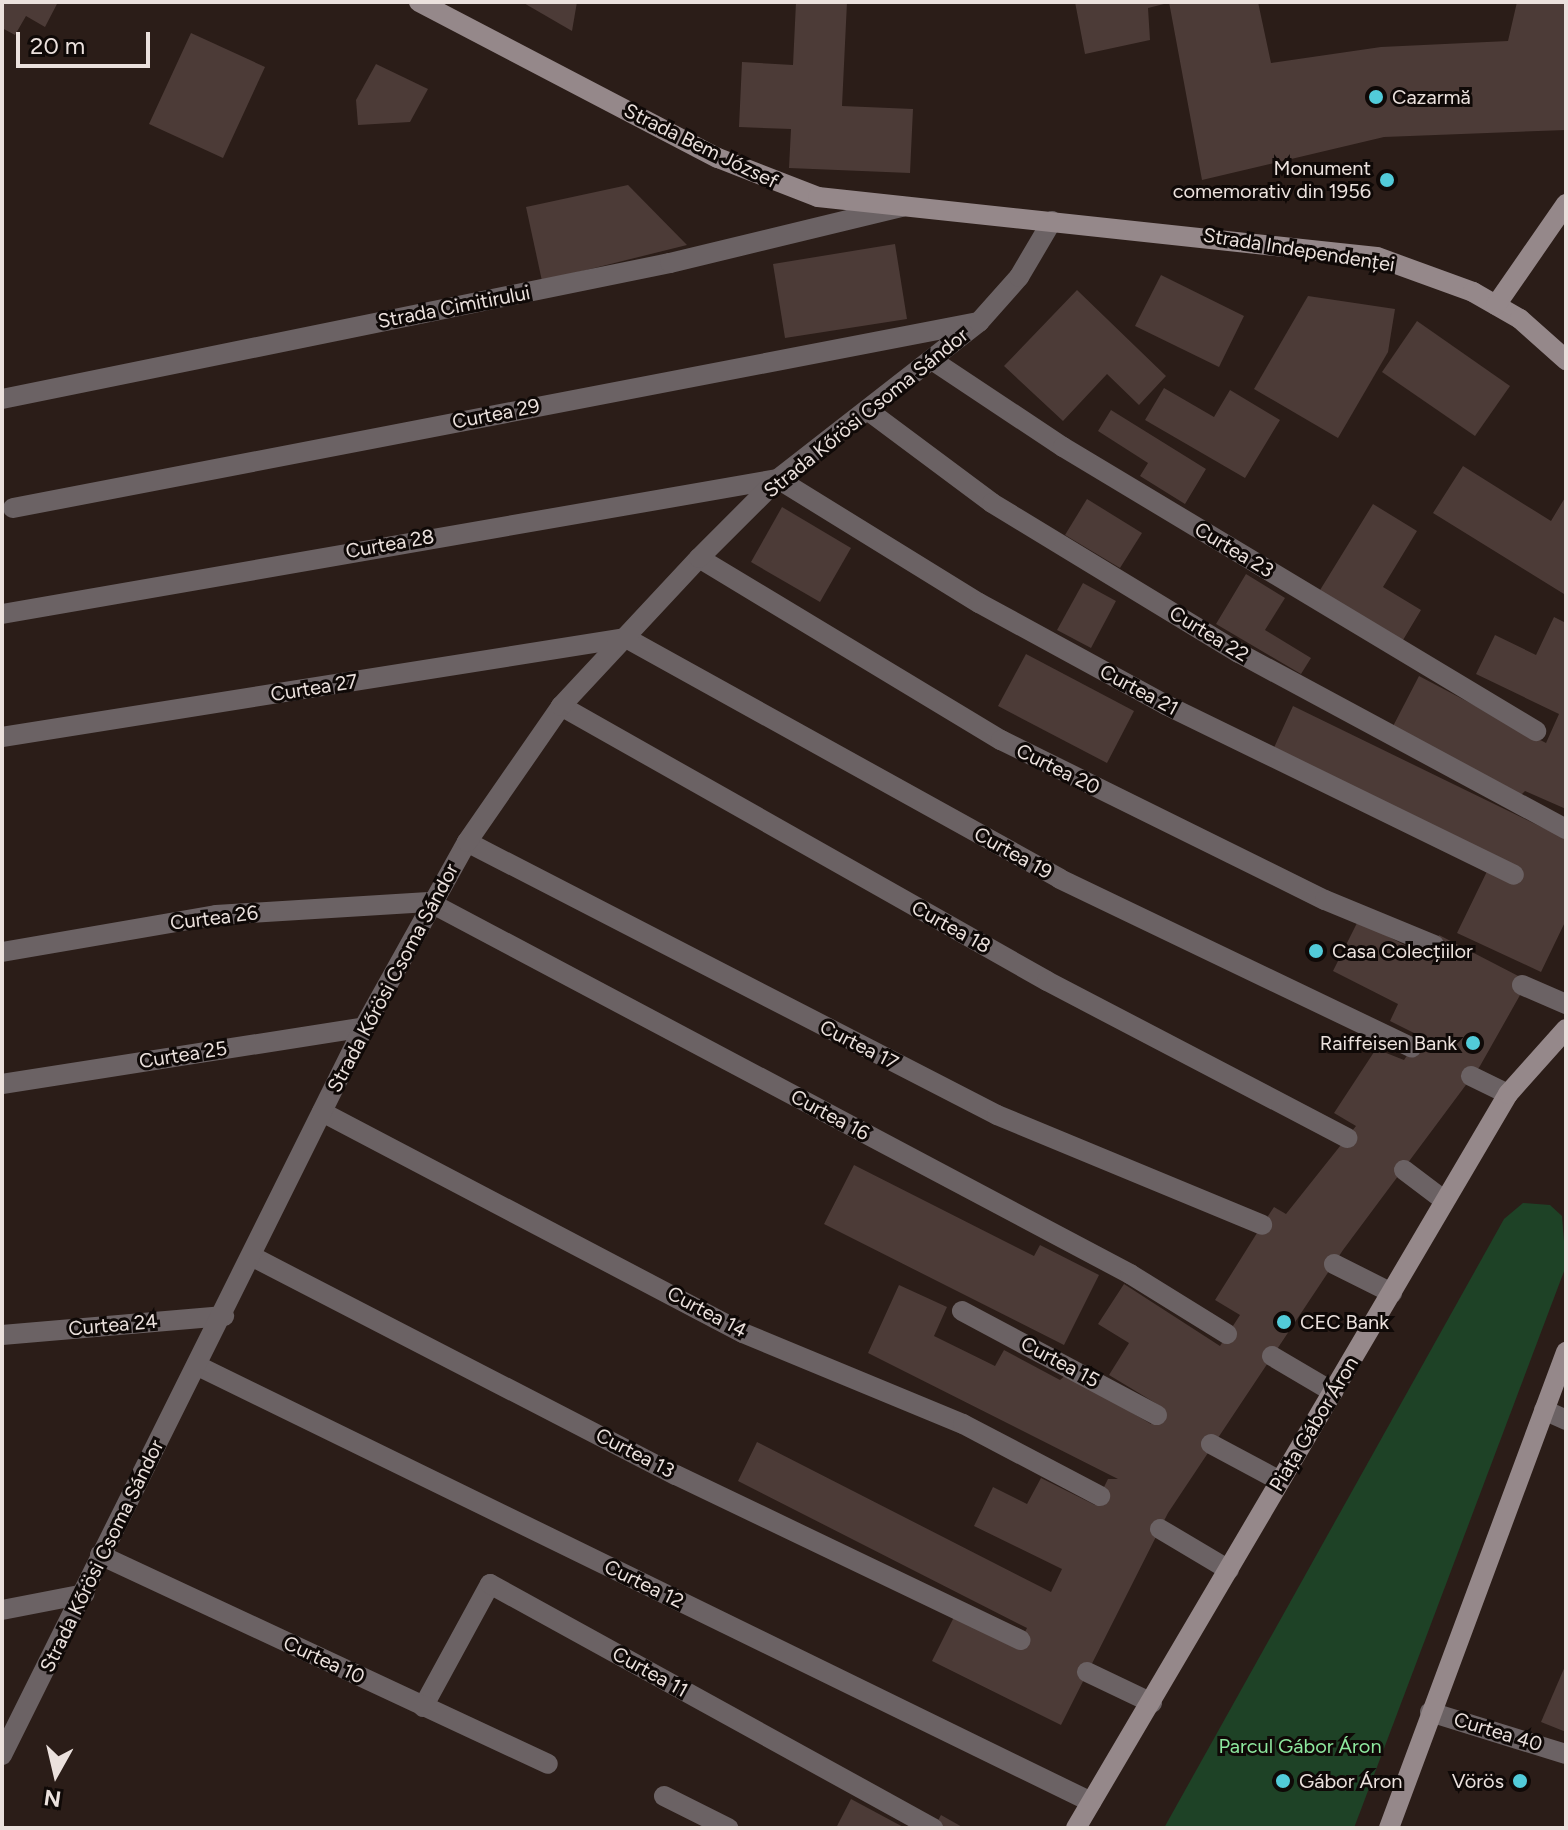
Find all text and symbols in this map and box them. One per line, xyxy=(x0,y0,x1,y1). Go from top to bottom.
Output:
scale bar xyxy=(20,16,154,66)
text: 20 m xyxy=(30,31,85,60)
place label: Cazarmă xyxy=(1392,85,1471,109)
marker: Cazarmă xyxy=(1367,88,1385,106)
street label: Strada Bem József xyxy=(620,98,782,194)
place label: Monument comemorativ din 1956 xyxy=(1173,156,1371,203)
marker: Monument comemorativ din 1956 xyxy=(1378,171,1396,189)
street label: Strada Independenței xyxy=(1201,223,1397,277)
street label: Strada Cimitirului xyxy=(376,280,532,334)
street label: Strada Kőrösi Csoma Sándor xyxy=(759,323,973,503)
street label: Curtea 29 xyxy=(450,394,542,434)
street label: Curtea 23 xyxy=(1190,517,1278,583)
street label: Curtea 28 xyxy=(344,524,436,564)
street label: Curtea 22 xyxy=(1165,601,1253,667)
street label: Curtea 21 xyxy=(1096,659,1182,721)
street label: Curtea 27 xyxy=(269,669,359,707)
street label: Curtea 20 xyxy=(1012,739,1104,799)
street label: Curtea 19 xyxy=(970,822,1056,884)
street label: Strada Kőrösi Csoma Sándor xyxy=(322,859,464,1097)
street label: Curtea 18 xyxy=(907,896,995,958)
street label: Curtea 26 xyxy=(169,901,259,935)
place label: Casa Colecțiilor xyxy=(1332,939,1473,963)
marker: Casa Colecțiilor xyxy=(1307,942,1325,960)
street label: Curtea 17 xyxy=(816,1015,902,1075)
place label: Raiffeisen Bank xyxy=(1320,1031,1457,1055)
marker: Raiffeisen Bank xyxy=(1464,1034,1482,1052)
street label: Curtea 25 xyxy=(137,1036,229,1074)
street label: Curtea 16 xyxy=(787,1084,873,1146)
street label: Curtea 14 xyxy=(663,1281,751,1343)
street label: Curtea 24 xyxy=(67,1309,159,1341)
place label: CEC Bank xyxy=(1300,1310,1389,1334)
marker: CEC Bank xyxy=(1275,1313,1293,1331)
street label: Curtea 15 xyxy=(1017,1331,1103,1393)
street label: Piața Gábor Áron xyxy=(1264,1352,1364,1496)
street label: Curtea 13 xyxy=(592,1423,678,1483)
street label: Strada Kőrösi Csoma Sándor xyxy=(35,1436,169,1676)
street label: Curtea 12 xyxy=(600,1555,688,1613)
street label: Curtea 10 xyxy=(280,1631,368,1689)
street label: Curtea 11 xyxy=(608,1642,692,1702)
street label: Curtea 40 xyxy=(1451,1707,1545,1757)
north arrow xyxy=(16,1734,96,1814)
park label: Parcul Gábor Áron xyxy=(1218,1734,1382,1758)
place label: Gábor Áron xyxy=(1299,1769,1402,1793)
place label: Vörös xyxy=(1452,1769,1504,1793)
marker: Gábor Áron xyxy=(1274,1772,1292,1790)
marker: Vörös xyxy=(1511,1772,1529,1790)
text: N xyxy=(42,1784,63,1813)

